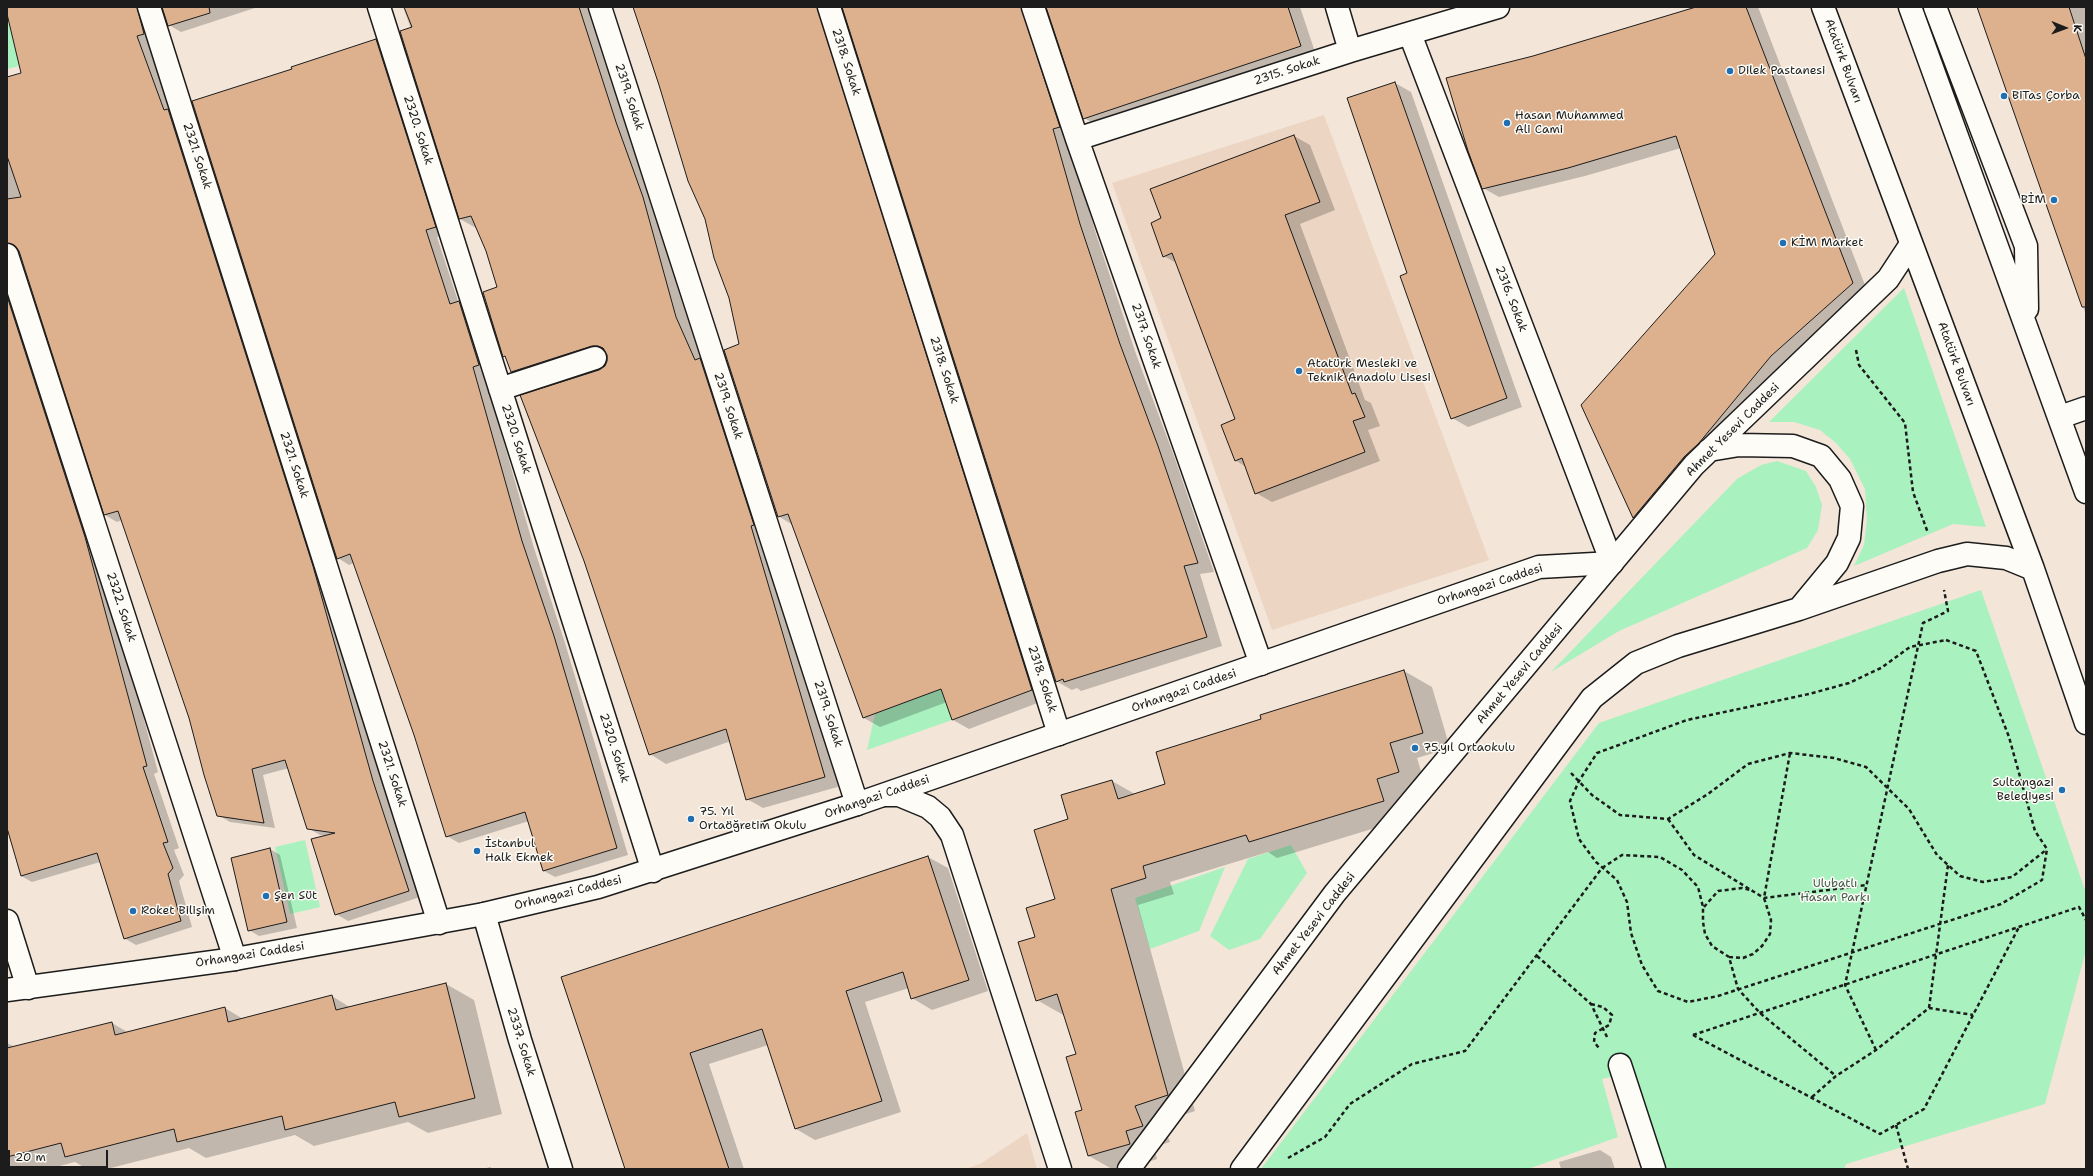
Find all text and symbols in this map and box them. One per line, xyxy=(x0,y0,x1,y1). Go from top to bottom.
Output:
north arrow xyxy=(2045,8,2085,48)
street label: Atatürk Bulvarı xyxy=(1821,17,1865,105)
text: K xyxy=(2070,24,2085,32)
street label: 2318. Sokak xyxy=(828,27,864,97)
street label: 2315. Sokak xyxy=(1252,54,1322,88)
street label: 2319. Sokak xyxy=(611,62,647,132)
place label: Dilek Pastanesi xyxy=(1738,64,1825,78)
marker: Dilek Pastanesi xyxy=(1725,66,1735,76)
place label: BiTas Çorba xyxy=(2012,89,2080,103)
marker: BiTas Çorba xyxy=(1999,91,2009,101)
street label: 2320. Sokak xyxy=(400,93,436,167)
place label: Hasan Muhammed Ali Cami xyxy=(1515,109,1624,137)
marker: Hasan Muhammed Ali Cami xyxy=(1502,118,1512,128)
street label: 2321. Sokak xyxy=(179,121,215,191)
place label: BİM xyxy=(2021,193,2046,207)
marker: BİM xyxy=(2049,195,2059,205)
place label: KİM Market xyxy=(1791,236,1863,250)
marker: KİM Market xyxy=(1778,238,1788,248)
street label: 2316. Sokak xyxy=(1492,264,1530,334)
street label: 2317. Sokak xyxy=(1128,301,1164,371)
street label: Atatürk Bulvarı xyxy=(1934,320,1978,408)
street label: 2318. Sokak xyxy=(926,335,962,405)
place label: Atatürk Mesleki ve Teknik Anadolu Lisesi xyxy=(1307,357,1431,385)
marker: Atatürk Mesleki ve Teknik Anadolu Lisesi xyxy=(1294,366,1304,376)
street label: 2319. Sokak xyxy=(710,371,746,441)
street label: Ahmet Yesevi Caddesi xyxy=(1683,380,1783,480)
street label: 2320. Sokak xyxy=(498,402,534,476)
street label: 2321. Sokak xyxy=(276,430,312,500)
street label: Orhangazi Caddesi xyxy=(1435,561,1545,609)
street label: 2322. Sokak xyxy=(103,570,139,644)
street label: Ahmet Yesevi Caddesi xyxy=(1474,621,1566,727)
street label: 2318. Sokak xyxy=(1024,644,1060,714)
street label: Orhangazi Caddesi xyxy=(1130,666,1238,716)
street label: 2319. Sokak xyxy=(810,679,846,749)
street label: 2320. Sokak xyxy=(596,711,632,785)
street label: 2321. Sokak xyxy=(374,739,410,809)
place label: 75.yıl Ortaokulu xyxy=(1423,741,1515,755)
marker: 75.yıl Ortaokulu xyxy=(1410,743,1420,753)
street label: Orhangazi Caddesi xyxy=(823,772,931,822)
place label: Sultangazi Belediyesi xyxy=(1992,776,2054,804)
marker: Sultangazi Belediyesi xyxy=(2057,785,2067,795)
place label: 75. Yıl Ortaöğretim Okulu xyxy=(699,805,806,833)
marker: 75. Yıl Ortaöğretim Okulu xyxy=(686,814,696,824)
place label: İstanbul Halk Ekmek xyxy=(485,837,553,865)
marker: İstanbul Halk Ekmek xyxy=(472,846,482,856)
street label: Ahmet Yesevi Caddesi xyxy=(1269,870,1359,978)
street label: Orhangazi Caddesi xyxy=(513,873,623,913)
park label: Ulubatlı Hasan Parkı xyxy=(1800,877,1870,905)
place label: Şen Süt xyxy=(274,889,317,903)
marker: Şen Süt xyxy=(261,891,271,901)
place label: Roket Bilişim xyxy=(141,904,215,918)
marker: Roket Bilişim xyxy=(128,906,138,916)
street label: Orhangazi Caddesi xyxy=(194,939,306,971)
street label: 2337. Sokak xyxy=(504,1006,538,1078)
scale bar xyxy=(10,1142,110,1168)
text: 20 m xyxy=(15,1149,46,1165)

